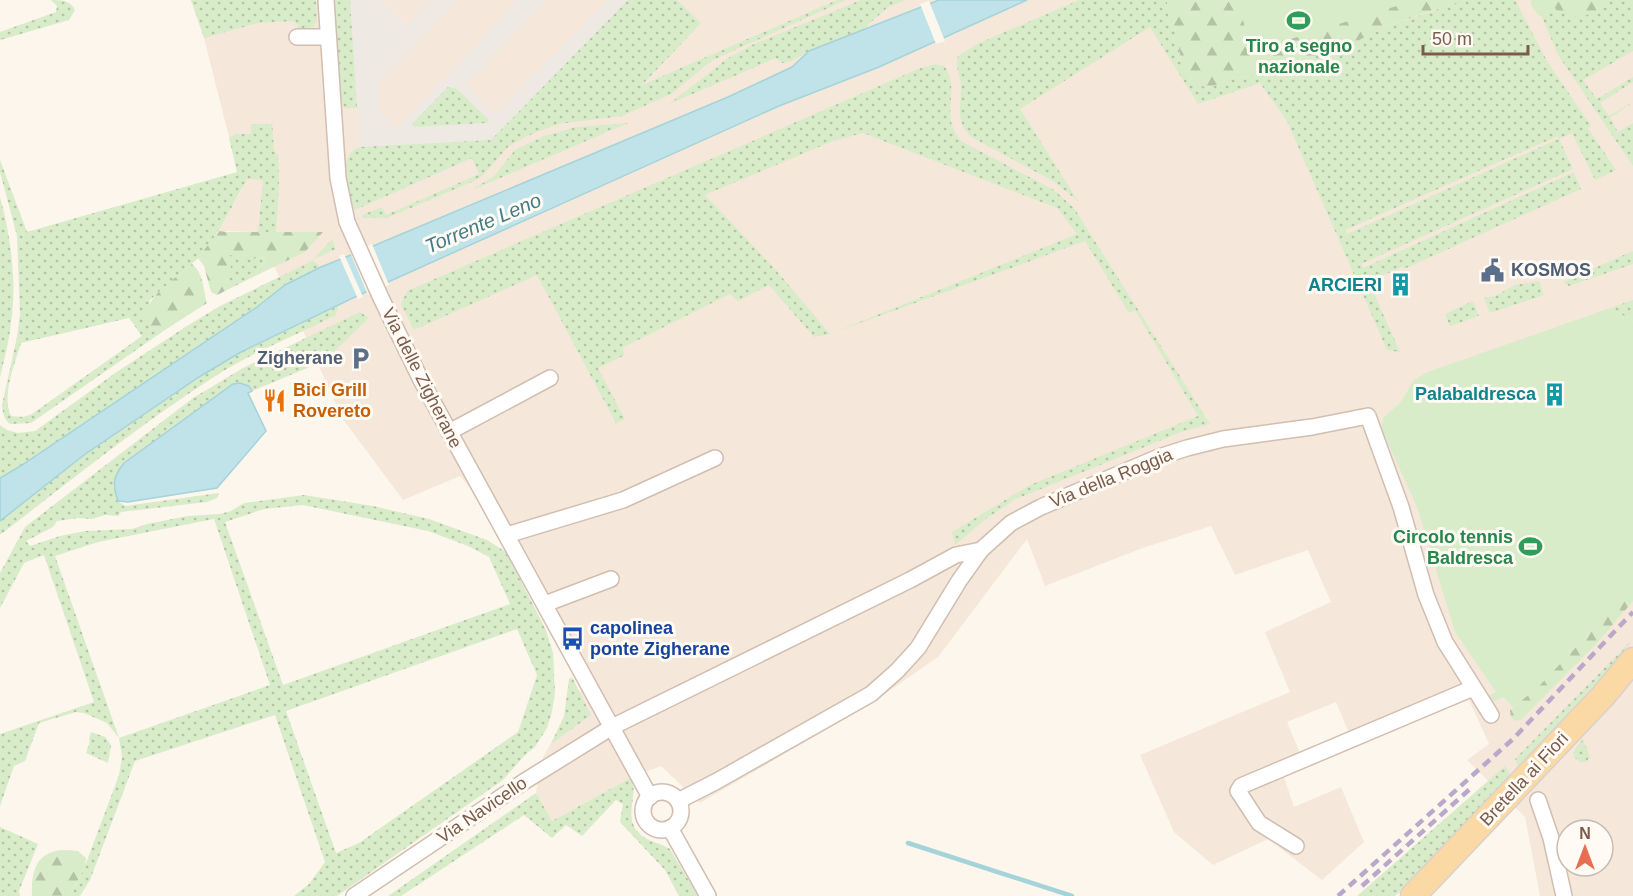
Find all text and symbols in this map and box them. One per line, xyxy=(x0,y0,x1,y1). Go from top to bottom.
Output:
sports icon: Tiro a segno nazionale xyxy=(1286,7,1312,33)
scale bar xyxy=(1423,18,1528,56)
text: 50 m xyxy=(1432,29,1472,49)
place label: Tiro a segno nazionale xyxy=(1246,36,1352,77)
water label: Torrente Leno xyxy=(422,189,544,257)
public building icon: KOSMOS xyxy=(1480,257,1506,283)
place label: KOSMOS xyxy=(1511,260,1591,280)
building icon: ARCIERI xyxy=(1387,272,1413,298)
place label: ARCIERI xyxy=(1308,275,1382,295)
street label: Via delle Zigherane xyxy=(378,305,466,451)
parking icon: Zigherane xyxy=(348,345,374,371)
place label: Zigherane xyxy=(257,348,343,368)
place label: Bici Grill Rovereto xyxy=(293,380,371,421)
building icon: Palabaldresca xyxy=(1541,381,1567,407)
place label: Palabaldresca xyxy=(1415,384,1537,404)
restaurant icon: Bici Grill Rovereto xyxy=(262,387,288,413)
street label: Via della Roggia xyxy=(1047,444,1176,512)
place label: Circolo tennis Baldresca xyxy=(1393,527,1514,568)
sports icon: Circolo tennis Baldresca xyxy=(1518,534,1544,560)
place label: capolinea ponte Zigherane xyxy=(590,618,730,659)
bus stop icon: capolinea ponte Zigherane xyxy=(559,625,585,651)
street label: Bretella ai Fiori xyxy=(1476,728,1572,830)
street label: Via Navicello xyxy=(433,773,531,847)
north arrow xyxy=(1555,818,1615,878)
text: N xyxy=(1579,825,1591,842)

